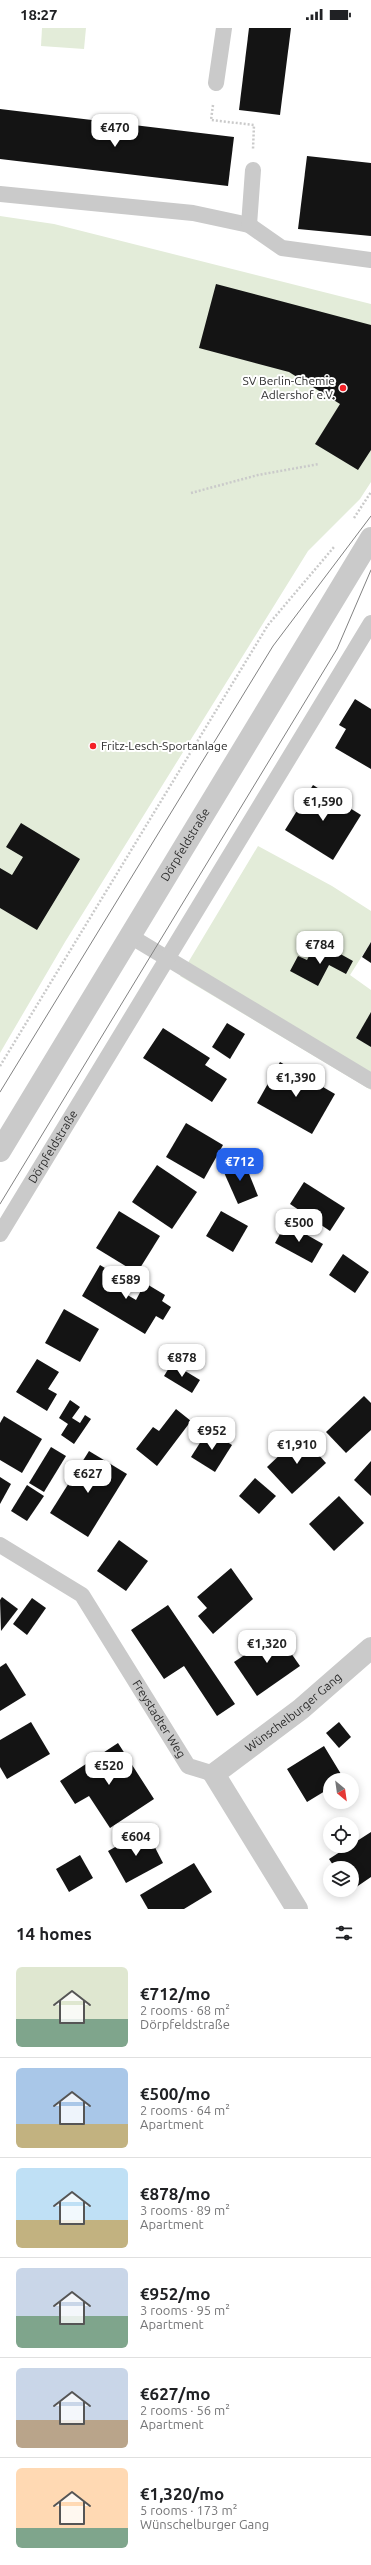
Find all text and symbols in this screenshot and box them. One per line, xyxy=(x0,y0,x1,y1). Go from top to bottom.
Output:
text: 18:27 xyxy=(20,6,58,23)
pin: €470 xyxy=(91,114,139,148)
text: €470 xyxy=(100,120,130,134)
place label: SV Berlin-Chemie Adlershof e.V. xyxy=(242,374,335,401)
marker: SV Berlin-Chemie Adlershof e.V. xyxy=(338,383,348,393)
place label: Fritz-Lesch-Sportanlage xyxy=(101,739,228,752)
marker: Fritz-Lesch-Sportanlage xyxy=(88,741,98,751)
pin: €1,590 xyxy=(290,788,356,822)
text: €1,590 xyxy=(303,794,343,808)
street label: Dörpfeldstraße xyxy=(158,806,212,883)
pin: €784 xyxy=(296,931,344,965)
text: €784 xyxy=(305,937,335,951)
pin: €1,390 xyxy=(263,1064,329,1098)
text: €1,390 xyxy=(276,1070,316,1084)
street label: Dörpfeldstraße xyxy=(25,1108,80,1185)
pin: €712 xyxy=(216,1148,264,1182)
text: €712 xyxy=(225,1154,255,1168)
pin: €500 xyxy=(275,1209,323,1243)
text: €500 xyxy=(284,1215,314,1229)
pin: €589 xyxy=(102,1266,150,1300)
text: €589 xyxy=(111,1272,141,1286)
pin: €878 xyxy=(158,1344,206,1378)
text: €878 xyxy=(167,1350,197,1364)
pin: €952 xyxy=(188,1417,236,1451)
text: €952 xyxy=(197,1423,227,1437)
pin: €1,910 xyxy=(264,1431,330,1465)
text: €1,910 xyxy=(277,1437,317,1451)
pin: €627 xyxy=(64,1460,112,1494)
text: €627 xyxy=(73,1466,103,1480)
pin: €1,320 xyxy=(234,1630,300,1664)
text: €1,320 xyxy=(247,1636,287,1650)
street label: Wünschelburger Gang xyxy=(243,1670,344,1754)
street label: Freystadter Weg xyxy=(130,1677,188,1760)
pin: €520 xyxy=(85,1752,133,1786)
text: €520 xyxy=(94,1758,124,1772)
north arrow xyxy=(323,1773,359,1809)
map controls xyxy=(323,1773,359,1897)
button: locate xyxy=(323,1817,359,1853)
pin: €604 xyxy=(112,1823,160,1857)
text: €604 xyxy=(121,1829,151,1843)
button: layers xyxy=(323,1861,359,1897)
icon: filters xyxy=(333,1922,355,1944)
text: 14 homes xyxy=(16,1924,92,1943)
icon: home xyxy=(48,1983,96,2031)
text: €712/mo xyxy=(140,1984,210,2003)
text: 2 rooms · 68 m² xyxy=(140,2003,230,2017)
text: Dörpfeldstraße xyxy=(140,2017,230,2031)
icon: home xyxy=(48,2084,96,2132)
text: €500/mo xyxy=(140,2084,210,2103)
text: 2 rooms · 64 m² xyxy=(140,2103,230,2117)
text: Apartment xyxy=(140,2117,204,2131)
icon: home xyxy=(48,2184,96,2232)
text: €878/mo xyxy=(140,2184,210,2203)
text: 3 rooms · 89 m² xyxy=(140,2203,230,2217)
text: Apartment xyxy=(140,2217,204,2231)
icon: home xyxy=(48,2284,96,2332)
text: €952/mo xyxy=(140,2284,210,2303)
text: 3 rooms · 95 m² xyxy=(140,2303,230,2317)
text: Apartment xyxy=(140,2317,204,2331)
icon: home xyxy=(48,2384,96,2432)
text: €627/mo xyxy=(140,2384,210,2403)
text: 2 rooms · 56 m² xyxy=(140,2403,230,2417)
text: Apartment xyxy=(140,2417,204,2431)
icon: home xyxy=(48,2484,96,2532)
text: €1,320/mo xyxy=(140,2484,224,2503)
text: 5 rooms · 173 m² xyxy=(140,2503,237,2517)
text: Wünschelburger Gang xyxy=(140,2517,269,2531)

